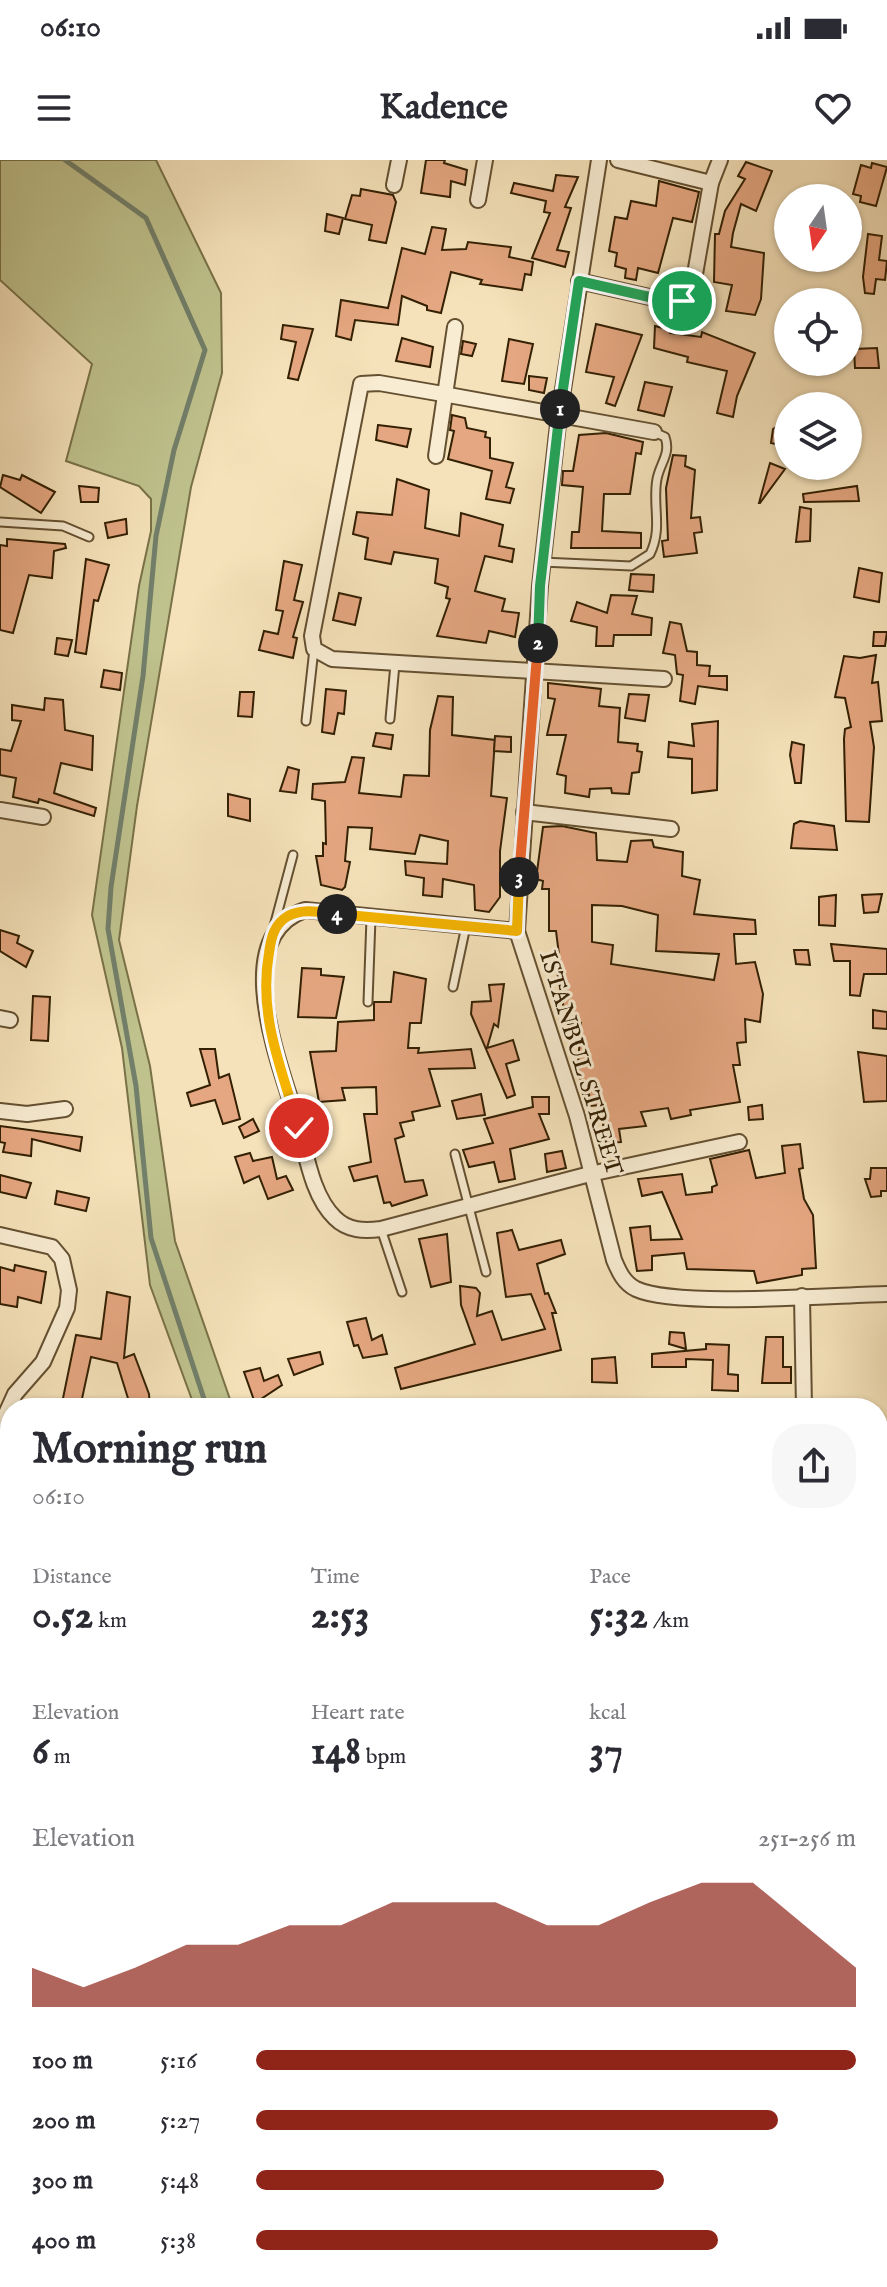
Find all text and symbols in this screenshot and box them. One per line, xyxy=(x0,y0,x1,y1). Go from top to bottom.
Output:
text: 06:10 xyxy=(40,9,101,47)
text: Kadence xyxy=(379,85,508,131)
icon: menu xyxy=(32,86,76,130)
icon: heart xyxy=(811,86,855,130)
north arrow xyxy=(774,184,862,272)
map controls xyxy=(774,184,862,480)
pin xyxy=(648,267,716,335)
icon: arrive xyxy=(660,279,704,323)
button: locate xyxy=(774,288,862,376)
pin: 1 xyxy=(540,389,580,429)
button: layers xyxy=(774,392,862,480)
text: 1 xyxy=(556,395,564,423)
pin: 2 xyxy=(518,623,558,663)
text: 2 xyxy=(533,629,543,657)
pin: 3 xyxy=(499,857,539,897)
text: 3 xyxy=(515,863,523,891)
pin: 4 xyxy=(317,894,357,934)
text: 4 xyxy=(332,900,342,928)
street label: ISTANBUL STREET xyxy=(531,947,629,1180)
pin xyxy=(265,1094,333,1162)
icon: check xyxy=(277,1106,321,1150)
text: Morning run xyxy=(32,1422,267,1478)
button: share xyxy=(772,1424,856,1508)
text: 06:10 xyxy=(32,1480,85,1513)
text: Distance xyxy=(32,1563,112,1591)
text: Time xyxy=(311,1563,360,1591)
text: Pace xyxy=(589,1563,631,1591)
text: 0.52 xyxy=(32,1591,93,1642)
text: 2:53 xyxy=(311,1591,369,1642)
text: 5:32 xyxy=(589,1591,648,1642)
text: km xyxy=(93,1607,127,1635)
text: /km xyxy=(648,1607,689,1635)
text: Elevation xyxy=(32,1699,119,1727)
text: Heart rate xyxy=(311,1699,405,1727)
text: kcal xyxy=(589,1699,626,1727)
text: 6 xyxy=(32,1727,49,1778)
text: 148 xyxy=(311,1727,361,1778)
text: 37 xyxy=(589,1727,623,1778)
text: m xyxy=(49,1743,71,1771)
text: bpm xyxy=(361,1743,406,1771)
text: Elevation xyxy=(32,1822,135,1855)
text: 251–256 m xyxy=(758,1822,856,1855)
text: 100 m xyxy=(32,2044,93,2077)
text: 5:16 xyxy=(160,2044,197,2077)
text: 200 m xyxy=(32,2104,96,2137)
text: 5:27 xyxy=(160,2104,200,2137)
text: 300 m xyxy=(32,2164,93,2197)
text: 5:48 xyxy=(160,2164,199,2197)
text: 400 m xyxy=(32,2224,96,2257)
text: 5:38 xyxy=(160,2224,196,2257)

